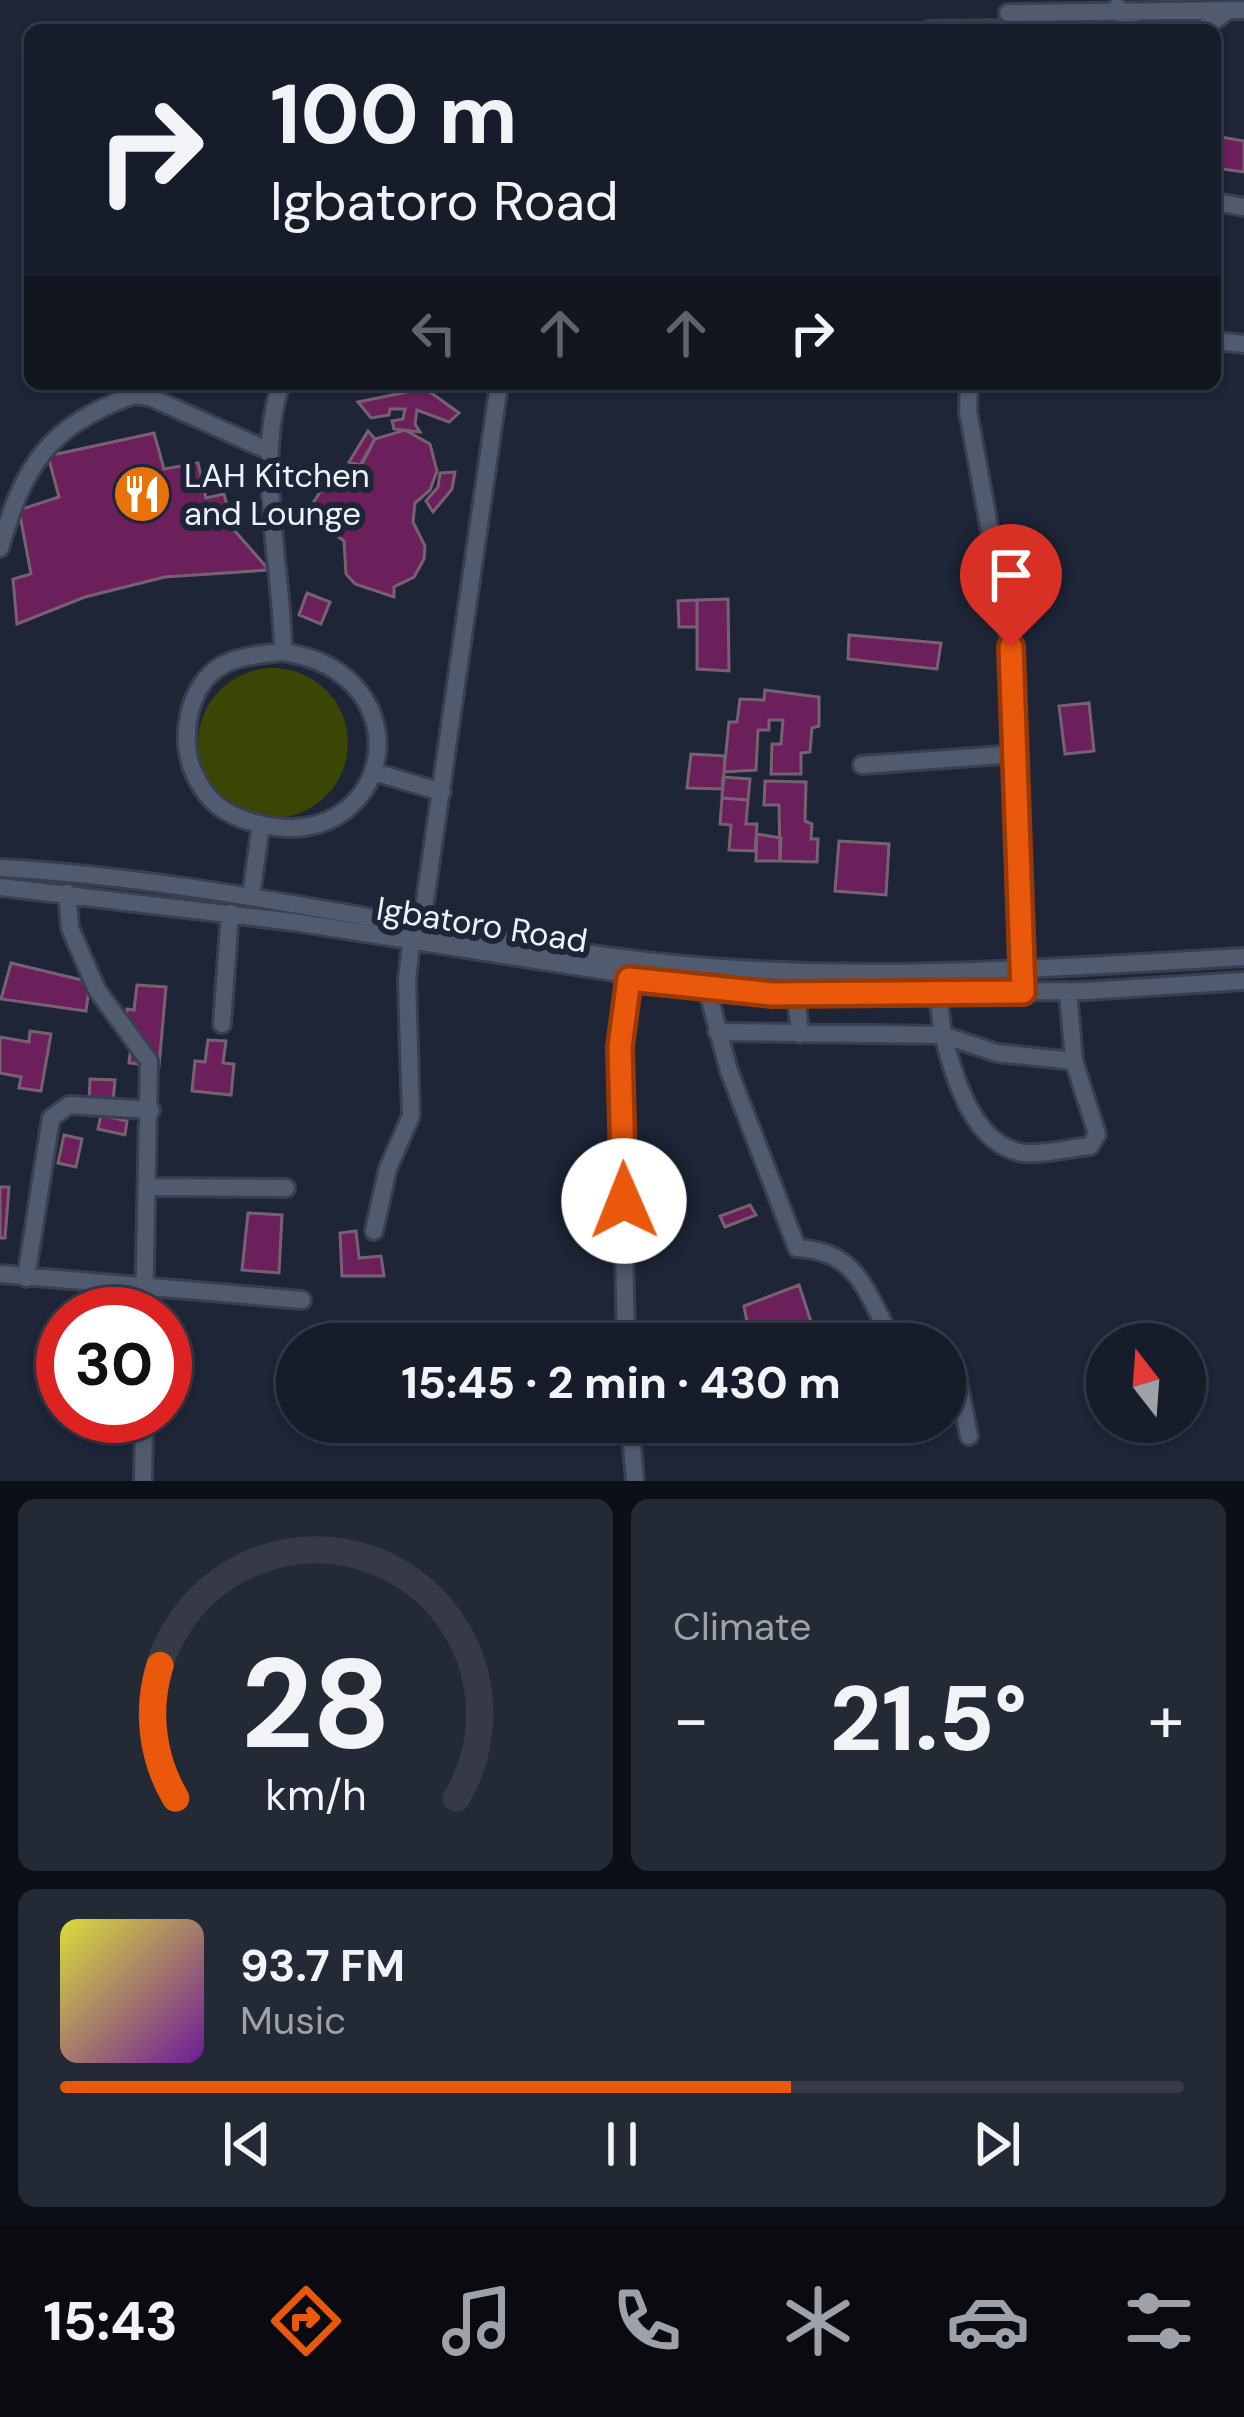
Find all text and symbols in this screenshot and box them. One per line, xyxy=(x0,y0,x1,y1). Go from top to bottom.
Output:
text: 100 m xyxy=(270,60,518,169)
icon: right xyxy=(72,72,228,228)
text: Igbatoro Road xyxy=(270,166,619,237)
icon: left xyxy=(401,300,467,366)
icon: ahead xyxy=(527,300,593,366)
icon: ahead xyxy=(653,300,719,366)
icon: right xyxy=(779,300,845,366)
place label: LAH Kitchen and Lounge xyxy=(184,454,370,535)
restaurant icon: LAH Kitchen and Lounge xyxy=(111,463,173,525)
pin xyxy=(960,524,1062,647)
icon: arrive xyxy=(978,542,1044,608)
street label: Igbatoro Road xyxy=(373,887,591,962)
position arrow xyxy=(561,1138,687,1264)
speed limit sign: 30 xyxy=(36,1287,192,1443)
north arrow xyxy=(1086,1323,1206,1443)
map controls xyxy=(1086,1323,1206,1443)
text: 15:45 · 2 min · 430 m xyxy=(401,1353,841,1412)
text: Climate xyxy=(673,1601,811,1652)
text: 28 xyxy=(240,1623,391,1786)
text: 21.5° xyxy=(830,1661,1027,1778)
text: − xyxy=(673,1677,709,1762)
text: + xyxy=(1148,1677,1184,1762)
text: km/h xyxy=(265,1767,366,1823)
text: 93.7 FM xyxy=(240,1936,405,1995)
text: Music xyxy=(240,1995,346,2046)
icon: previous xyxy=(214,2111,280,2177)
icon: pause xyxy=(589,2111,655,2177)
icon: next xyxy=(964,2111,1030,2177)
icon: directions xyxy=(264,2279,348,2363)
icon: music xyxy=(435,2279,519,2363)
icon: phone xyxy=(605,2279,689,2363)
icon: climate xyxy=(776,2279,860,2363)
icon: car xyxy=(946,2279,1030,2363)
icon: filters xyxy=(1117,2279,1201,2363)
text: 15:43 xyxy=(43,2286,178,2357)

